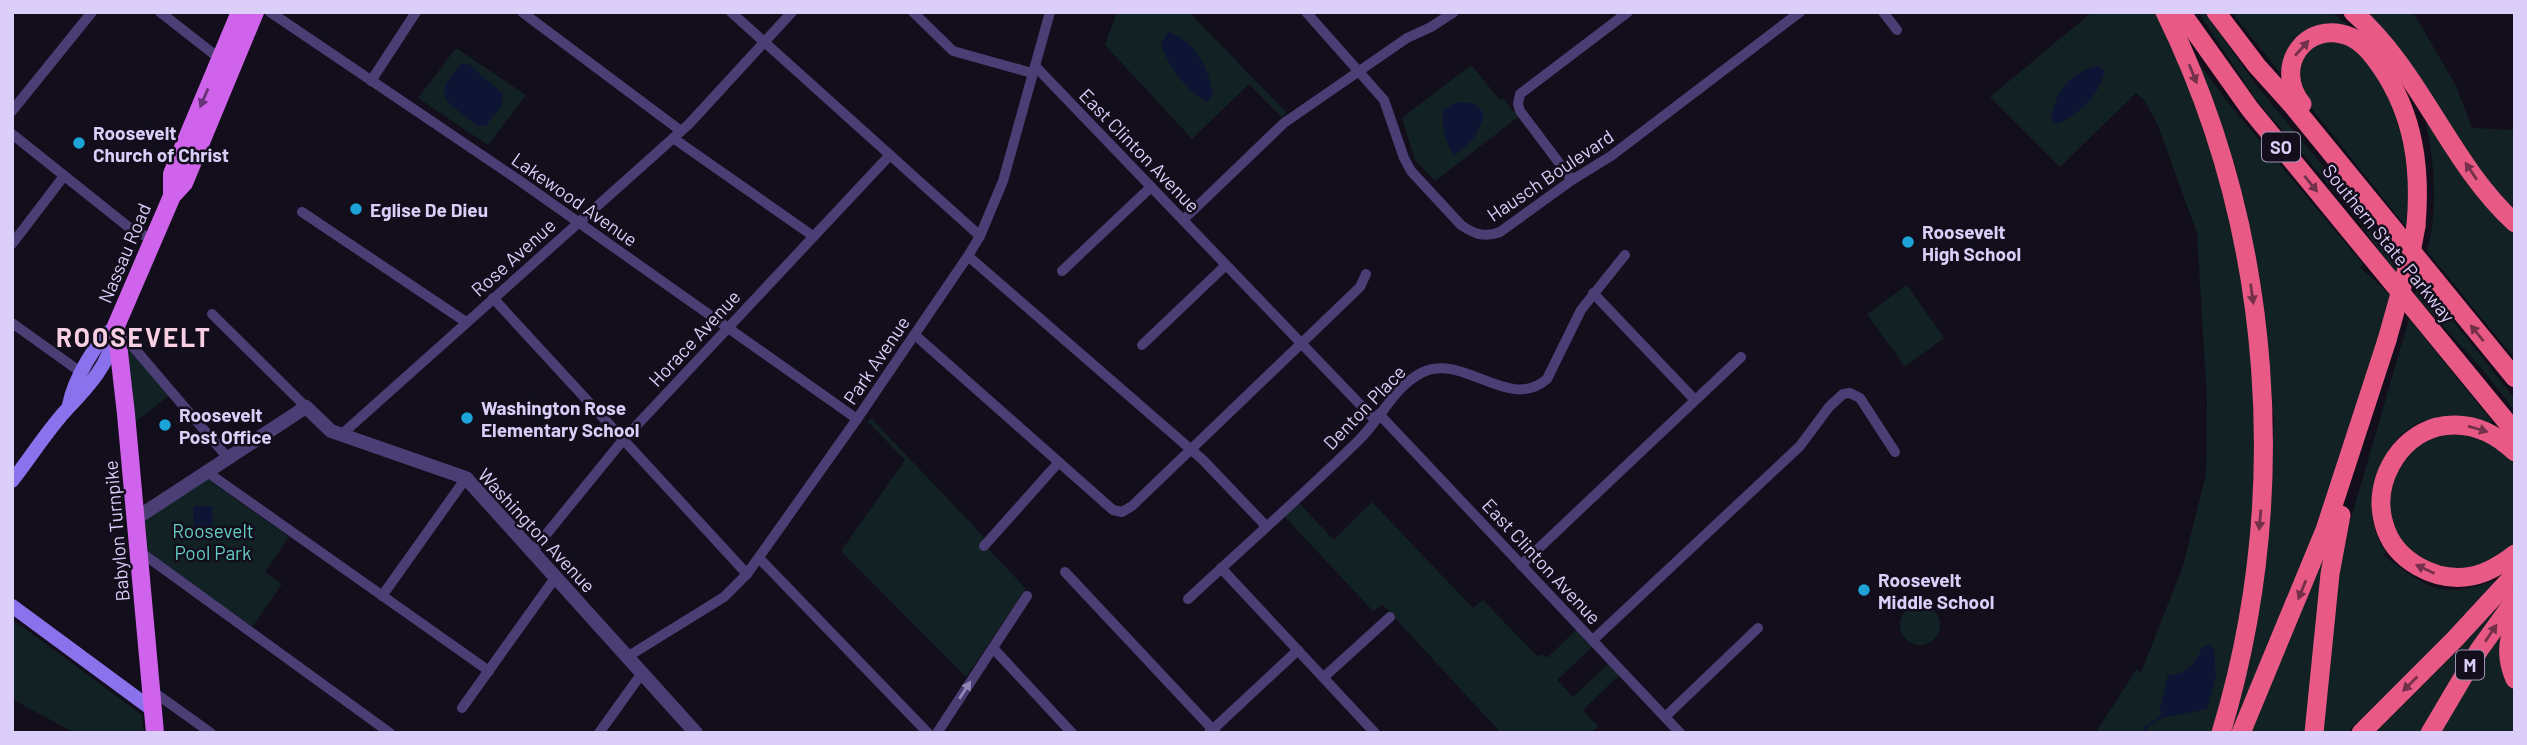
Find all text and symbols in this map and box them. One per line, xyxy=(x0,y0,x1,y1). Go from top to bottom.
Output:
one-way arrow xyxy=(2294,39,2310,57)
one-way arrow xyxy=(2188,64,2199,85)
street label: East Clinton Avenue xyxy=(1075,83,1205,217)
one-way arrow xyxy=(198,87,209,108)
place label: Roosevelt Church of Christ xyxy=(93,121,229,166)
street label: Hausch Boulevard xyxy=(1482,124,1618,226)
road number: SO xyxy=(2262,132,2300,162)
marker: Roosevelt Church of Christ xyxy=(71,135,87,151)
street label: Lakewood Avenue xyxy=(508,147,642,251)
street label: Southern State Parkway xyxy=(2318,159,2460,327)
one-way arrow xyxy=(2464,162,2478,180)
one-way arrow xyxy=(2303,175,2318,192)
place label: Eglise De Dieu xyxy=(370,198,488,221)
street label: Nassau Road xyxy=(93,200,155,306)
marker: Eglise De Dieu xyxy=(348,201,364,217)
street label: Rose Avenue xyxy=(466,213,560,301)
place label: Roosevelt High School xyxy=(1922,220,2021,265)
marker: Roosevelt High School xyxy=(1900,234,1916,250)
one-way arrow xyxy=(2246,283,2257,305)
street label: Horace Avenue xyxy=(643,285,745,391)
street label: Park Avenue xyxy=(838,311,914,409)
district label: ROOSEVELT xyxy=(56,321,212,352)
one-way arrow xyxy=(2470,324,2485,341)
street label: Denton Place xyxy=(1318,360,1410,454)
place label: Washington Rose Elementary School xyxy=(481,396,639,441)
place label: Roosevelt Post Office xyxy=(179,403,272,448)
marker: Washington Rose Elementary School xyxy=(459,410,475,426)
marker: Roosevelt Post Office xyxy=(157,417,173,433)
one-way arrow xyxy=(2468,424,2490,435)
street label: Babylon Turnpike xyxy=(98,460,134,602)
street label: Washington Avenue xyxy=(474,463,600,597)
street label: East Clinton Avenue xyxy=(1478,493,1606,629)
one-way arrow xyxy=(2254,510,2265,532)
park label: Roosevelt Pool Park xyxy=(172,519,254,564)
one-way arrow xyxy=(2415,563,2435,575)
place label: Roosevelt Middle School xyxy=(1878,568,1994,613)
one-way arrow xyxy=(2296,579,2307,600)
marker: Roosevelt Middle School xyxy=(1856,582,1872,598)
one-way arrow xyxy=(2484,623,2497,642)
road number: M xyxy=(2456,650,2484,680)
one-way arrow xyxy=(2402,675,2419,691)
one-way arrow xyxy=(958,681,971,700)

